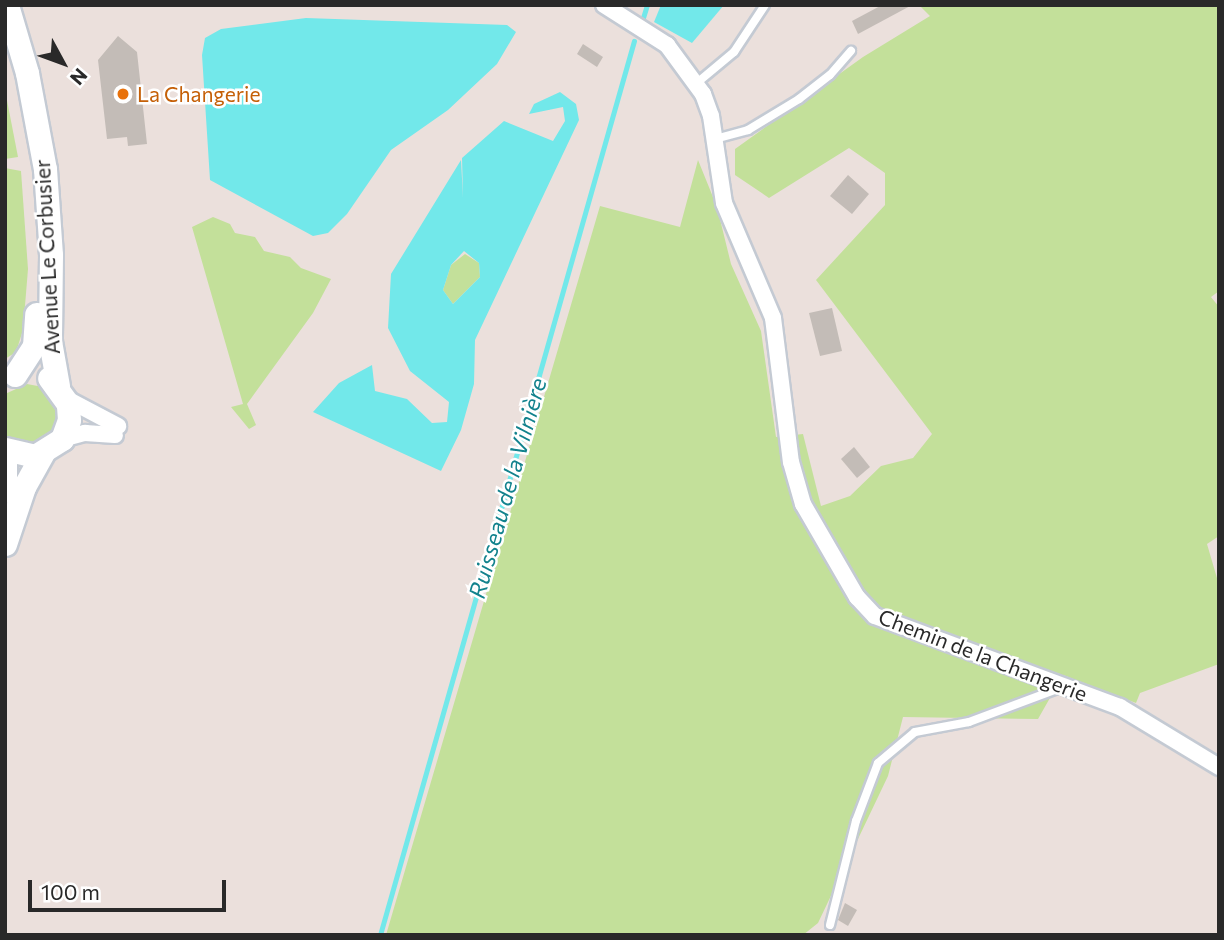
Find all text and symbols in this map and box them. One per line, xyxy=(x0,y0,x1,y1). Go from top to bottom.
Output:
north arrow xyxy=(28,28,98,98)
text: N xyxy=(66,64,93,90)
place label: La Changerie xyxy=(137,81,261,107)
marker: La Changerie xyxy=(115,86,131,102)
street label: Avenue Le Corbusier xyxy=(29,159,65,355)
water label: Ruisseau de la Vilnière xyxy=(462,375,552,601)
street label: Chemin de la Changerie xyxy=(875,604,1091,706)
scale bar xyxy=(32,866,229,910)
text: 100 m xyxy=(41,879,100,904)

